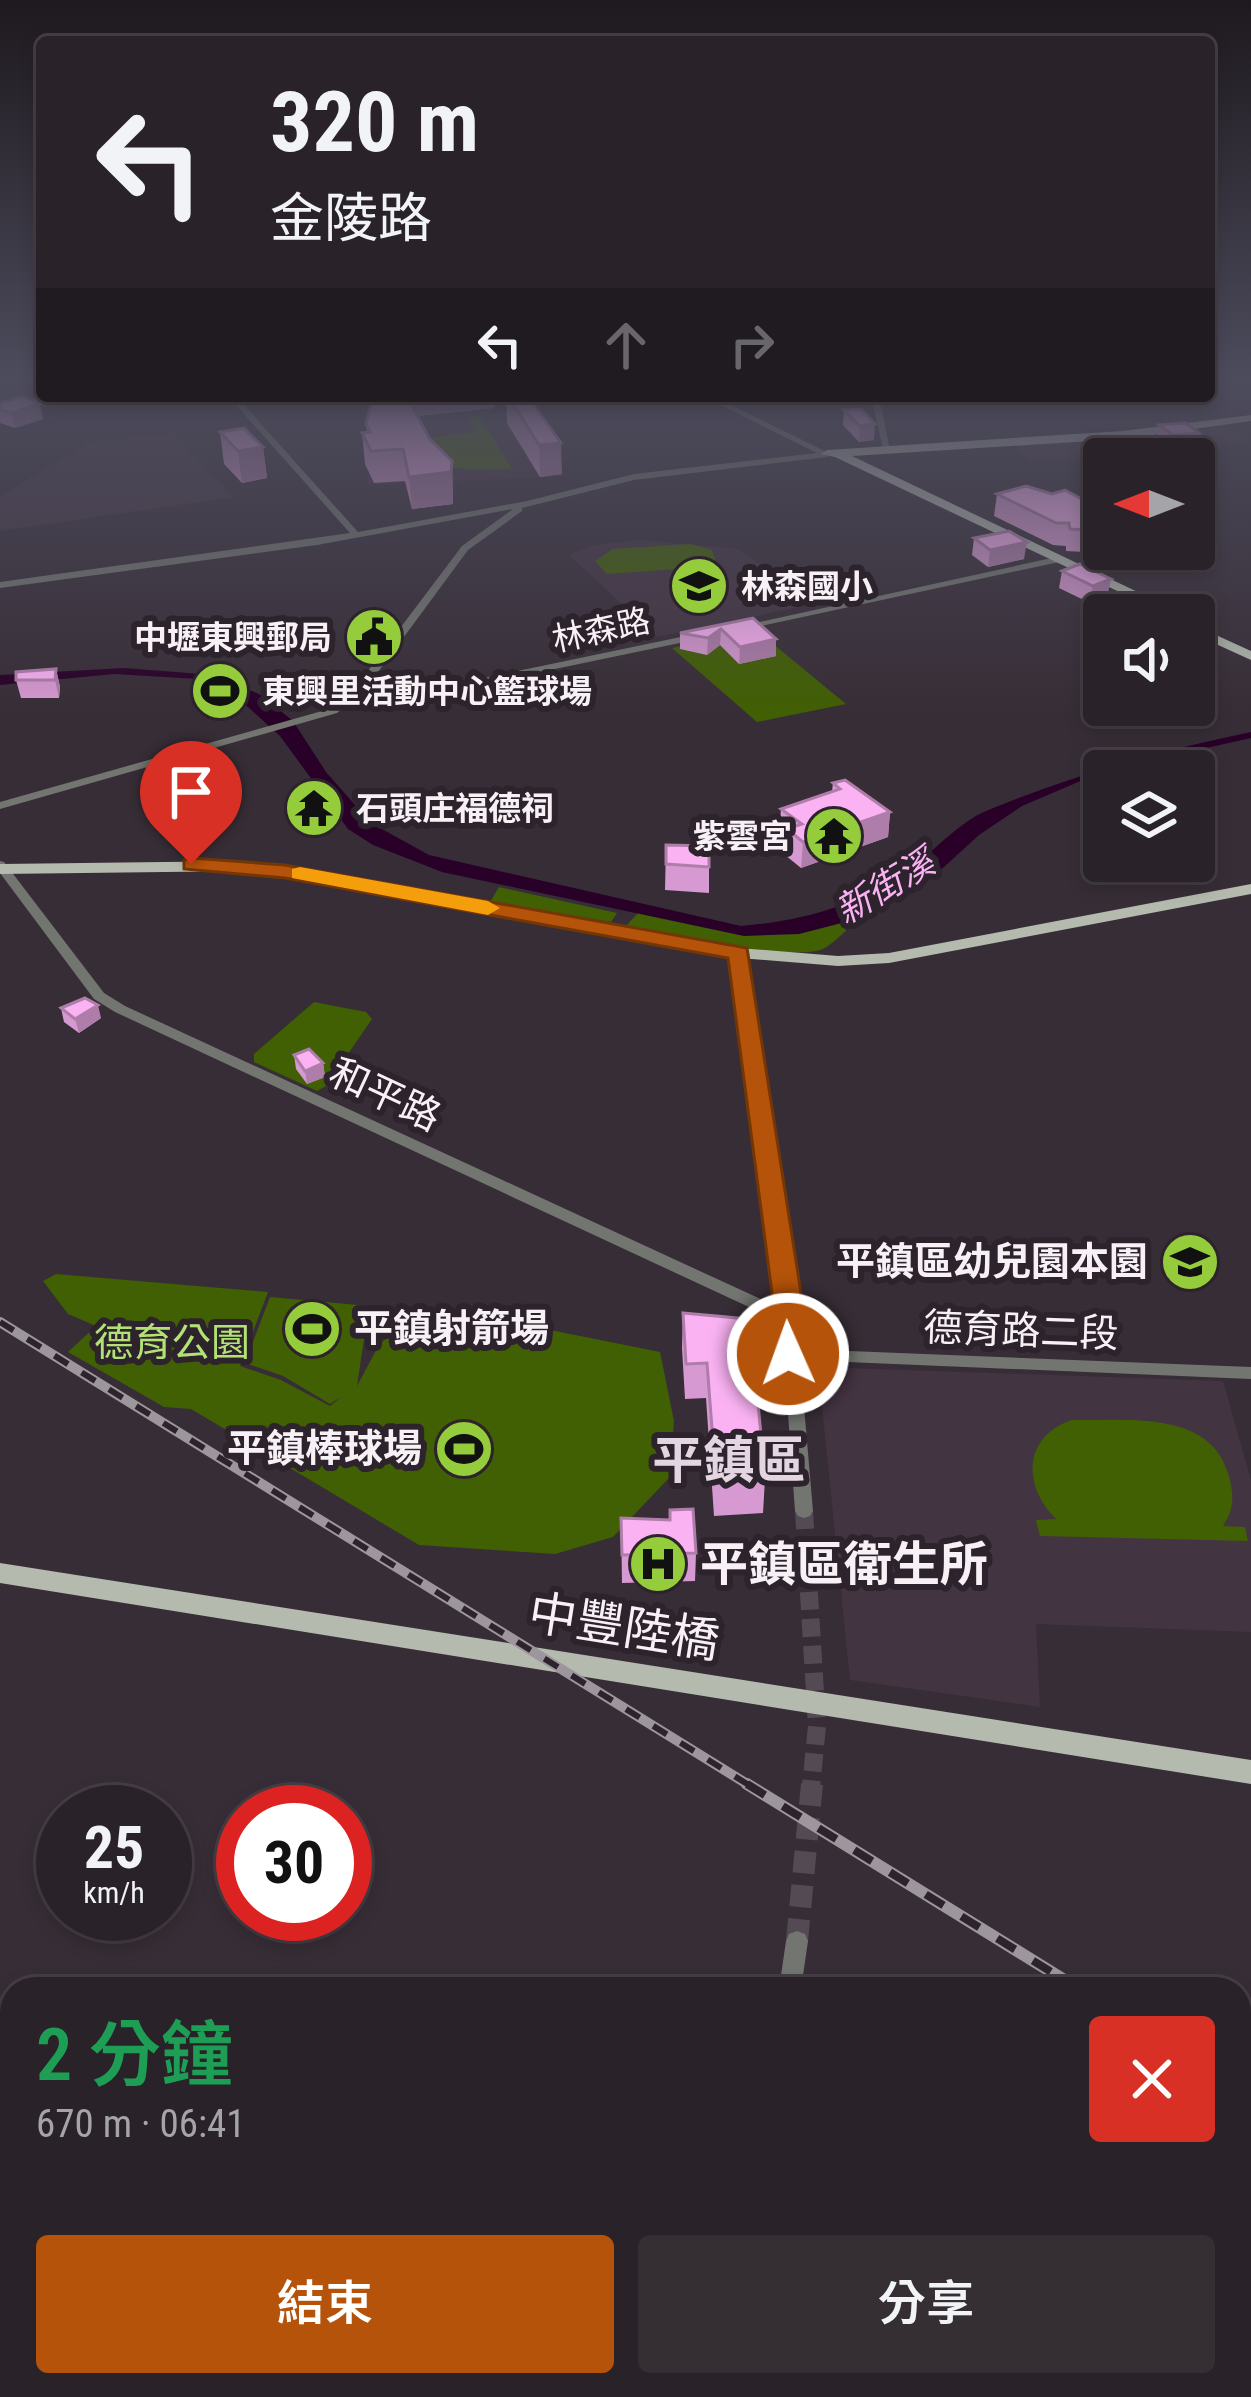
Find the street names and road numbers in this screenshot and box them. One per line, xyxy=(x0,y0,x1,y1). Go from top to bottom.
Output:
street label: 林森路 xyxy=(549,601,653,659)
street label: 和平路 xyxy=(322,1049,448,1141)
street label: 德育路二段 xyxy=(923,1305,1119,1357)
street label: 中豐陸橋 xyxy=(525,1584,723,1670)

